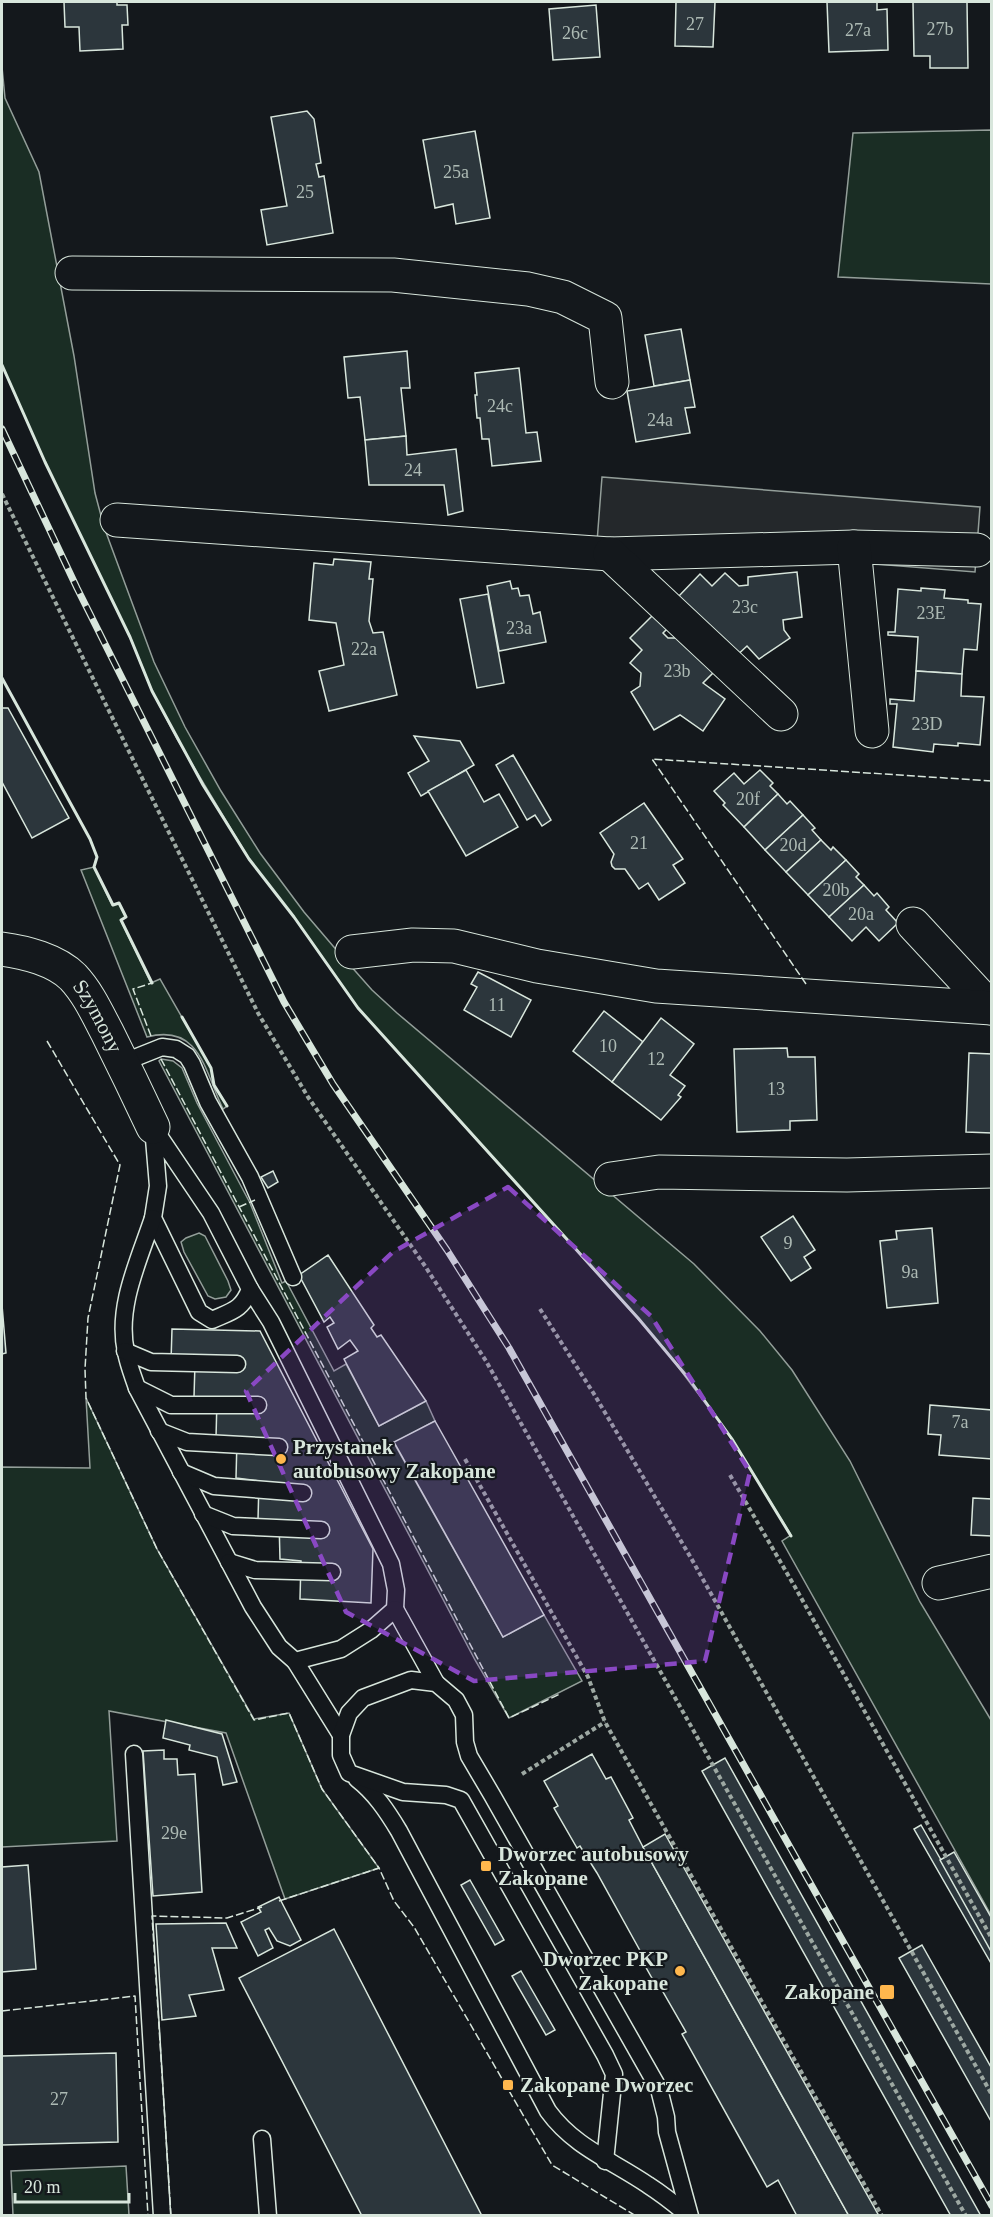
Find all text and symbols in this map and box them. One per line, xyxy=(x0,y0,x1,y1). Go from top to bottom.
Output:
house number: 27 xyxy=(686,14,704,34)
house number: 27b xyxy=(927,19,954,39)
house number: 27a xyxy=(845,20,871,40)
house number: 26c xyxy=(562,23,588,43)
house number: 25a xyxy=(443,162,469,182)
house number: 25 xyxy=(296,182,314,202)
house number: 24c xyxy=(487,396,513,416)
house number: 24a xyxy=(647,410,673,430)
house number: 24 xyxy=(404,460,422,480)
house number: 23c xyxy=(732,597,758,617)
house number: 23E xyxy=(917,603,946,623)
house number: 23a xyxy=(506,618,532,638)
house number: 22a xyxy=(351,639,377,659)
house number: 23b xyxy=(664,661,691,681)
house number: 23D xyxy=(912,714,943,734)
house number: 20f xyxy=(736,789,760,809)
house number: 21 xyxy=(630,833,648,853)
house number: 20d xyxy=(780,835,807,855)
house number: 20b xyxy=(823,880,850,900)
house number: 20a xyxy=(848,904,874,924)
street label: Szymony xyxy=(68,975,128,1057)
house number: 11 xyxy=(488,995,506,1015)
house number: 10 xyxy=(599,1036,617,1056)
house number: 12 xyxy=(647,1049,665,1069)
house number: 13 xyxy=(767,1079,785,1099)
house number: 9 xyxy=(784,1233,793,1253)
house number: 9a xyxy=(902,1262,919,1282)
house number: 7a xyxy=(952,1412,969,1432)
place label: Przystanek autobusowy Zakopane xyxy=(293,1435,495,1483)
marker: Przystanek autobusowy Zakopane xyxy=(274,1452,288,1466)
house number: 29e xyxy=(161,1823,187,1843)
place label: Dworzec autobusowy Zakopane xyxy=(498,1842,689,1890)
marker: Dworzec autobusowy Zakopane xyxy=(479,1859,493,1873)
place label: Dworzec PKP Zakopane xyxy=(543,1947,668,1995)
marker: Dworzec PKP Zakopane xyxy=(673,1964,687,1978)
place label: Zakopane xyxy=(784,1980,874,2004)
marker: Zakopane xyxy=(878,1983,896,2001)
place label: Zakopane Dworzec xyxy=(520,2073,693,2097)
marker: Zakopane Dworzec xyxy=(501,2078,515,2092)
house number: 27 xyxy=(50,2089,68,2109)
scale bar xyxy=(15,2166,129,2204)
text: 20 m xyxy=(24,2177,61,2197)

